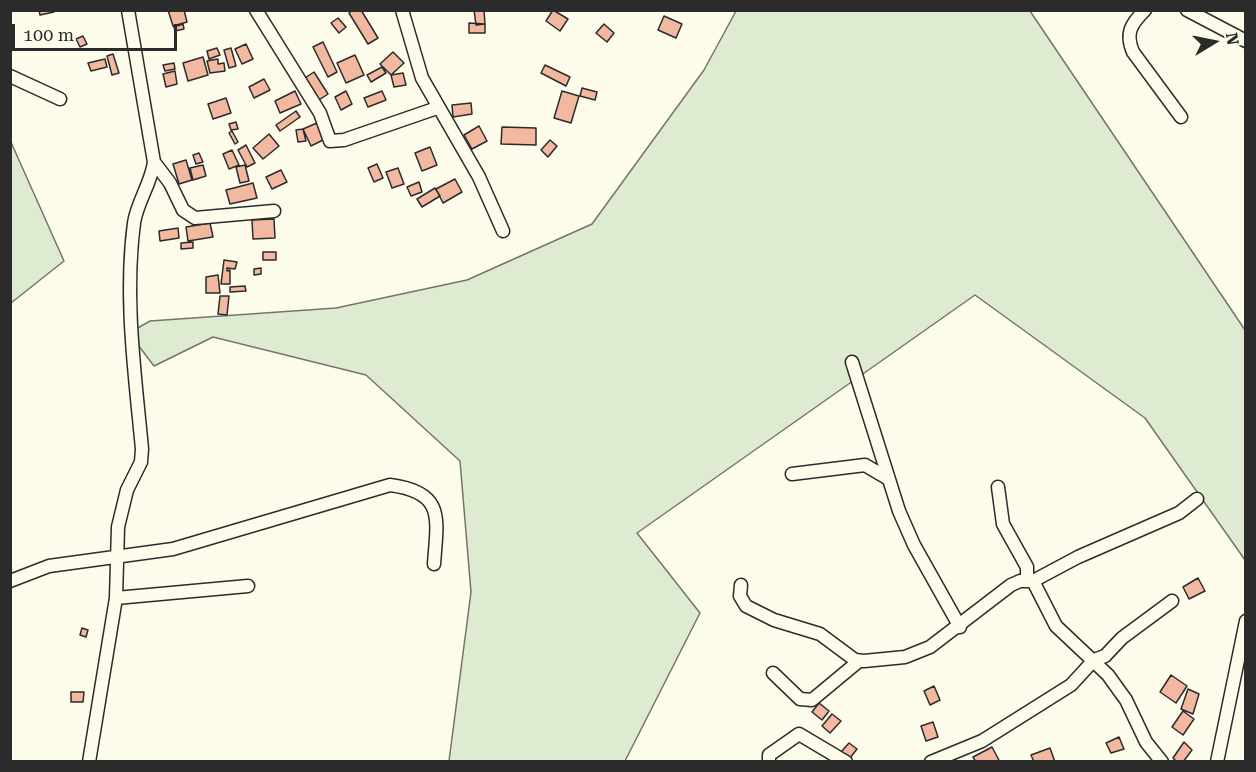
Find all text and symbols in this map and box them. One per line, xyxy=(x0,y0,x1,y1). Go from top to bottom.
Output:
scale bar xyxy=(15,12,180,50)
north arrow xyxy=(1184,12,1244,72)
text: 100 m xyxy=(23,24,74,45)
text: N xyxy=(1222,31,1243,46)

